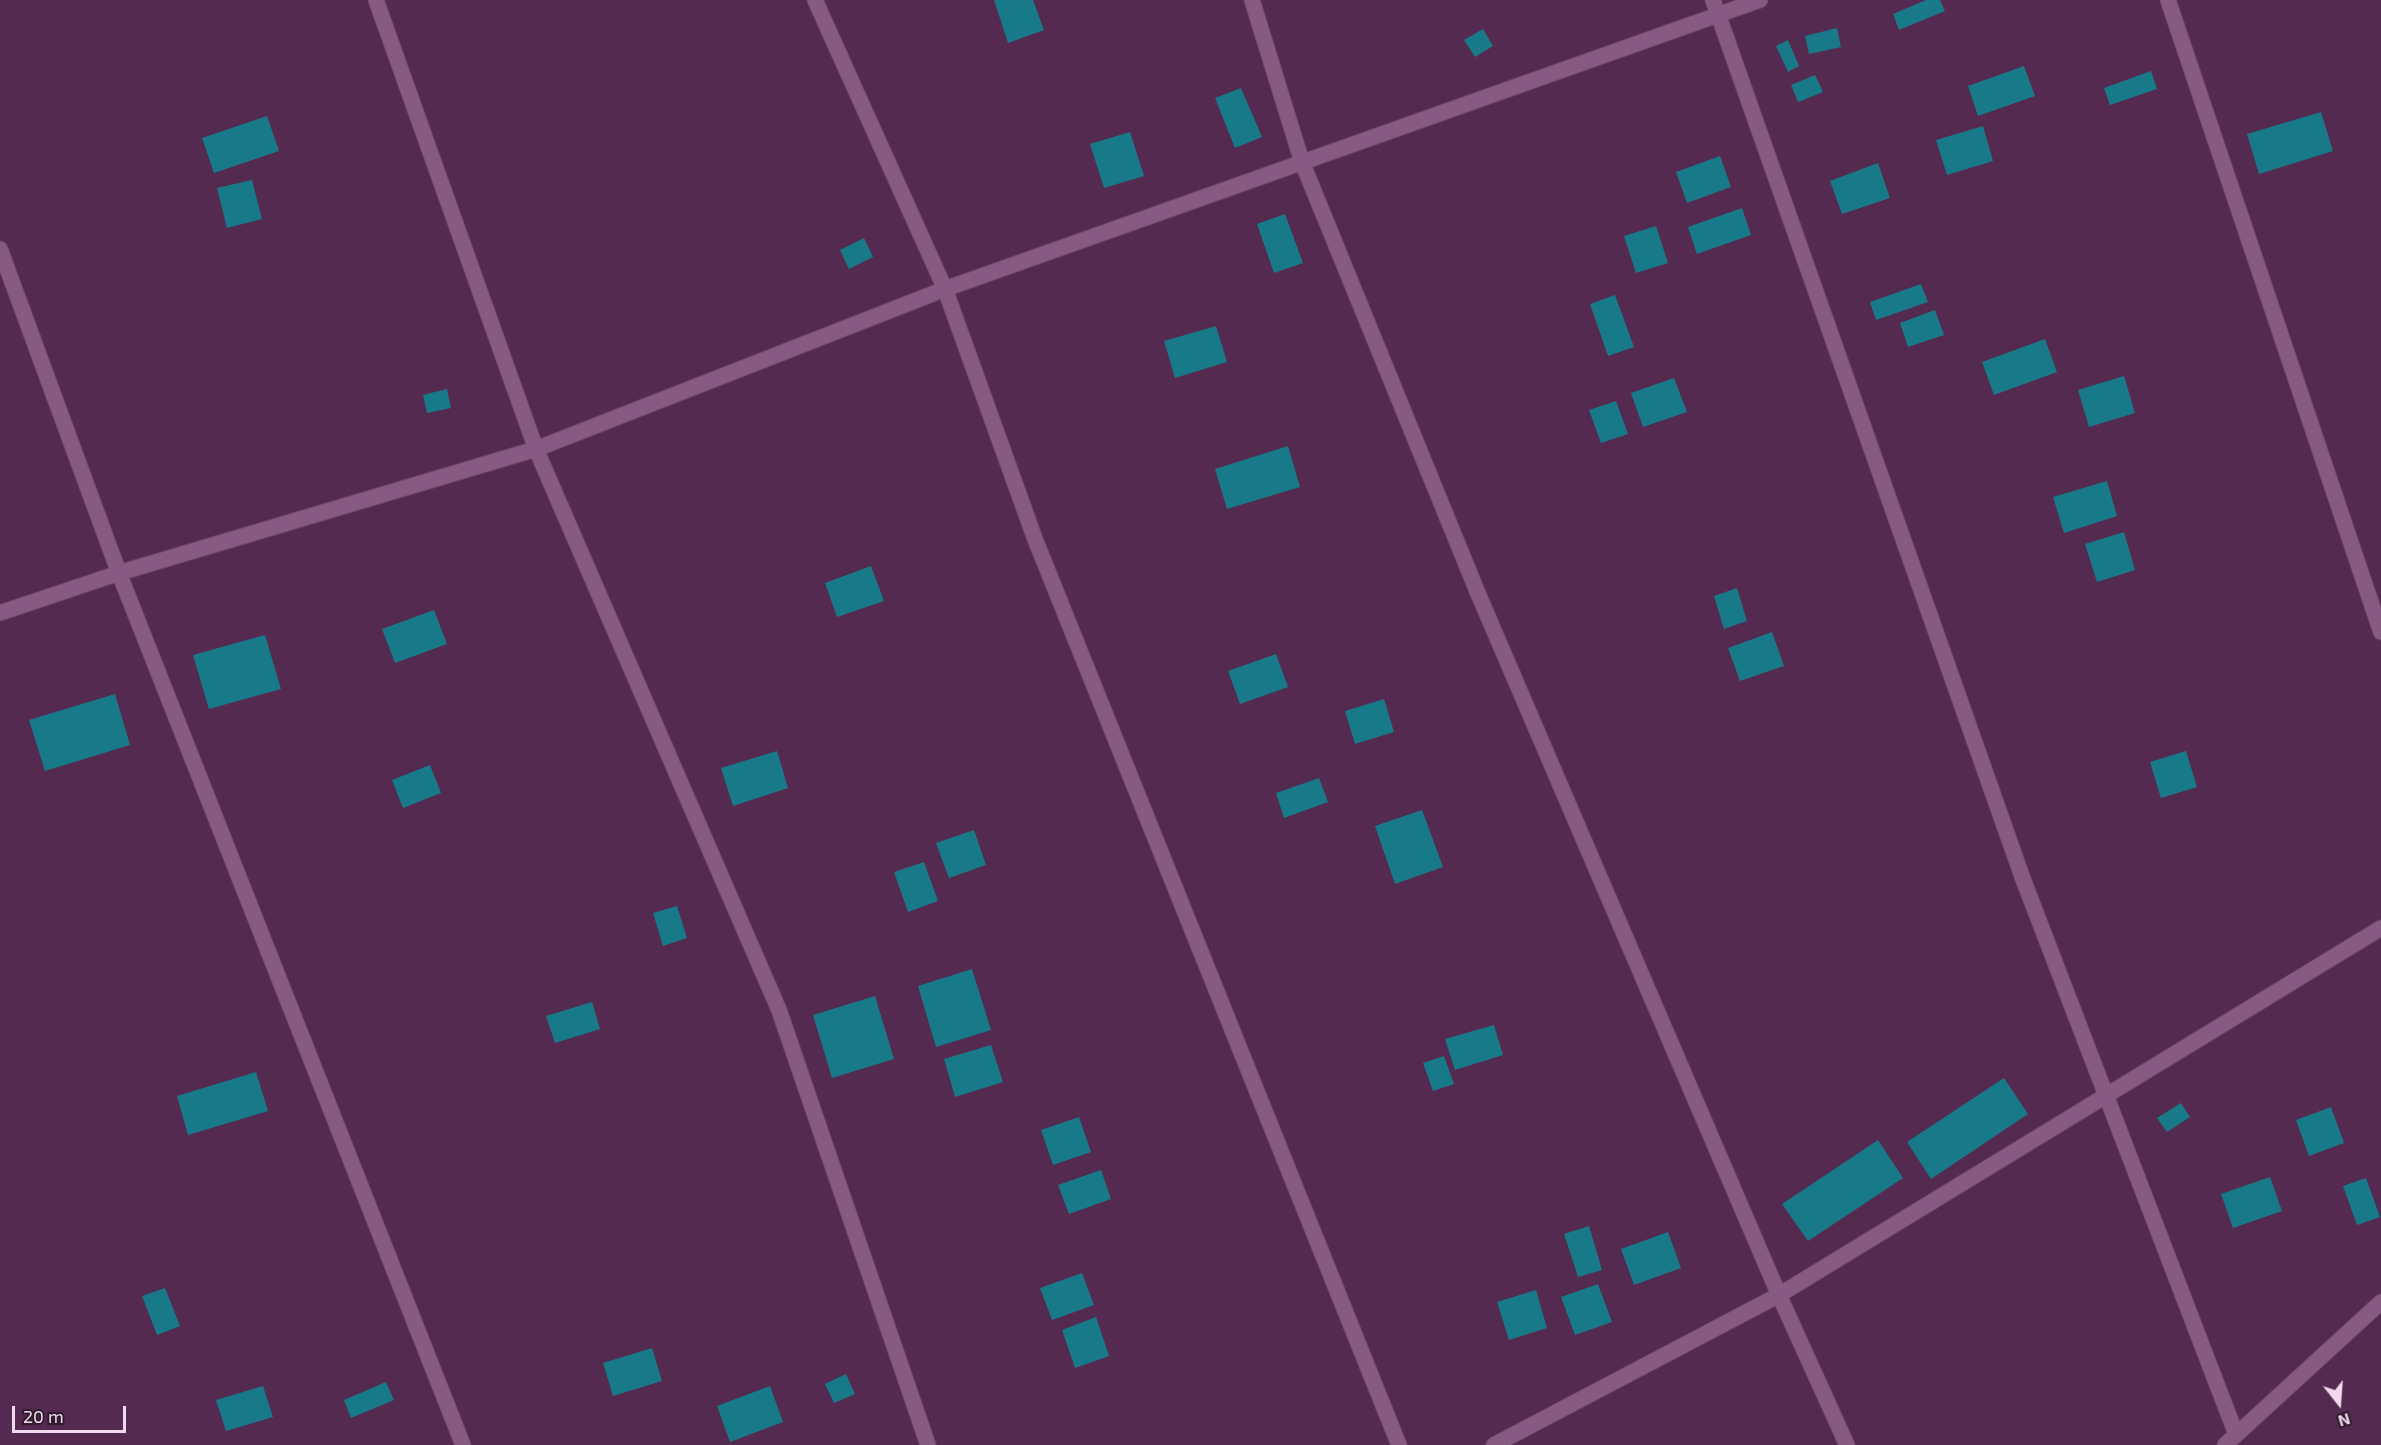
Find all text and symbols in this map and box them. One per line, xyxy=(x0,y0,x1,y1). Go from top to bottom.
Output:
north arrow xyxy=(2309,1373,2369,1433)
scale bar xyxy=(15,1394,129,1432)
text: 20 m xyxy=(23,1405,64,1427)
text: N xyxy=(2336,1410,2353,1431)

